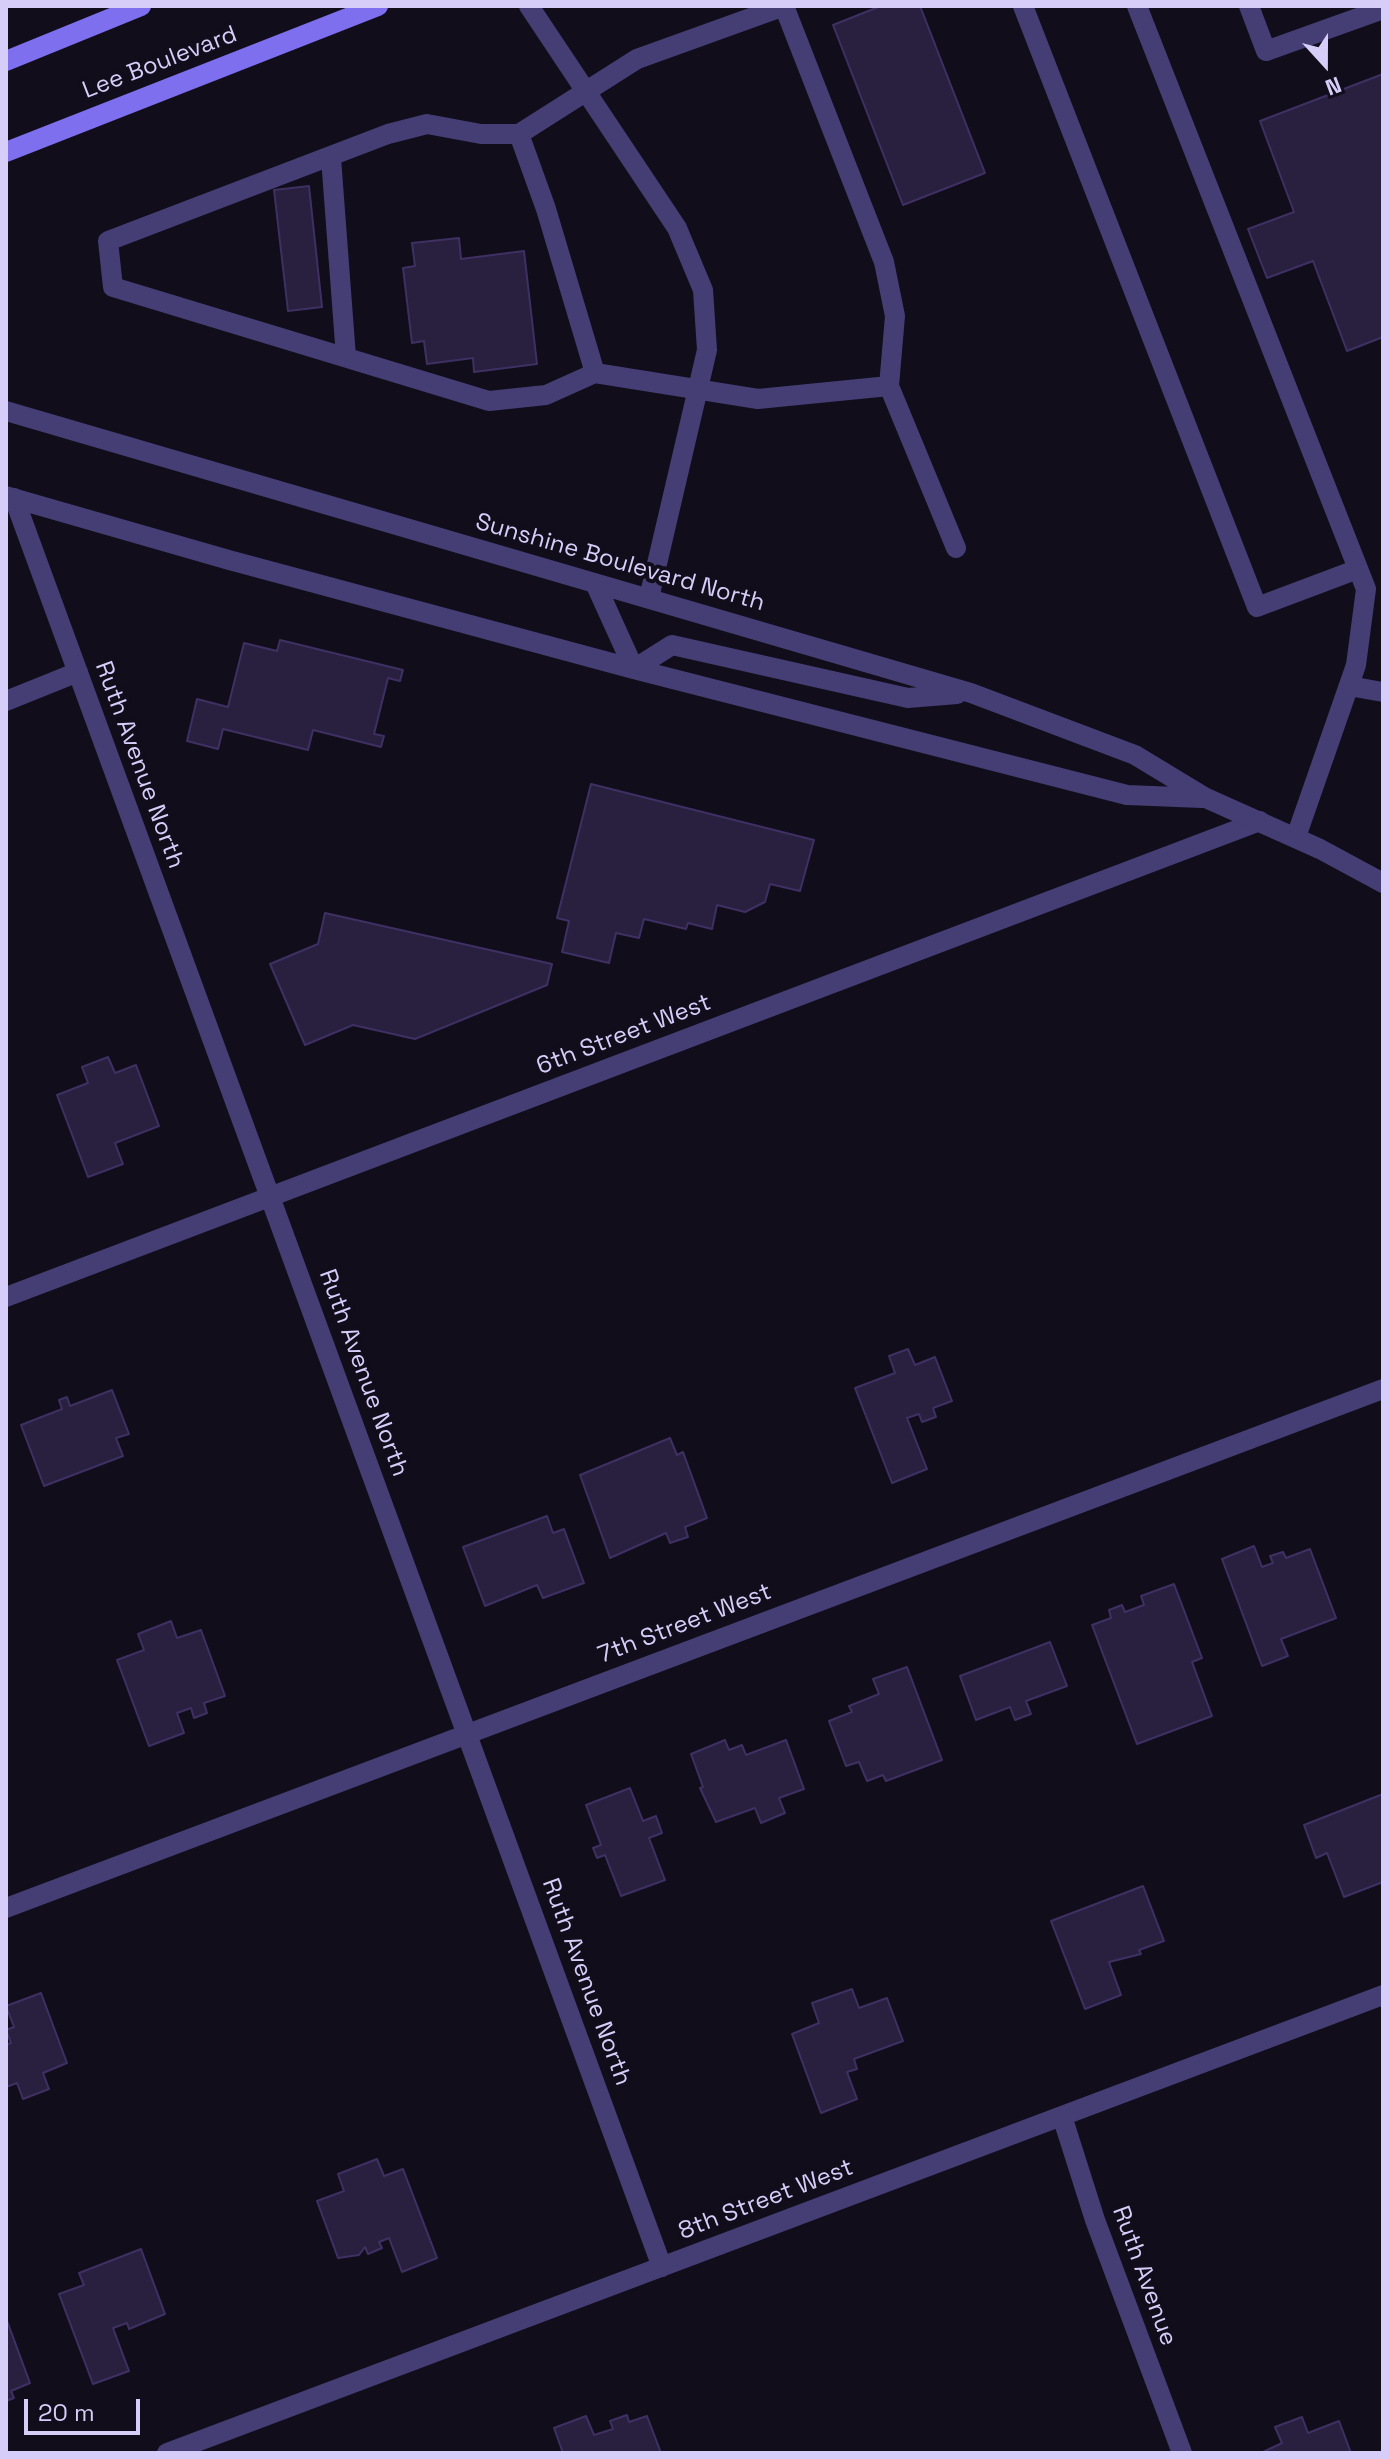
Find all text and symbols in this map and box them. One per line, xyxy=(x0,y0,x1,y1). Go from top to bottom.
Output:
street label: Lee Boulevard xyxy=(79,20,241,106)
north arrow xyxy=(1285,24,1365,104)
text: N xyxy=(1322,71,1346,102)
street label: Sunshine Boulevard North xyxy=(472,508,768,618)
street label: Ruth Avenue North xyxy=(88,658,190,872)
street label: 6th Street West xyxy=(533,989,715,1081)
street label: Ruth Avenue North xyxy=(312,1266,414,1480)
street label: 7th Street West xyxy=(594,1578,776,1670)
street label: Ruth Avenue North xyxy=(535,1875,637,2089)
street label: 8th Street West xyxy=(675,2153,857,2247)
street label: Ruth Avenue xyxy=(1105,2202,1183,2350)
scale bar xyxy=(28,2383,144,2433)
text: 20 m xyxy=(38,2397,95,2428)

